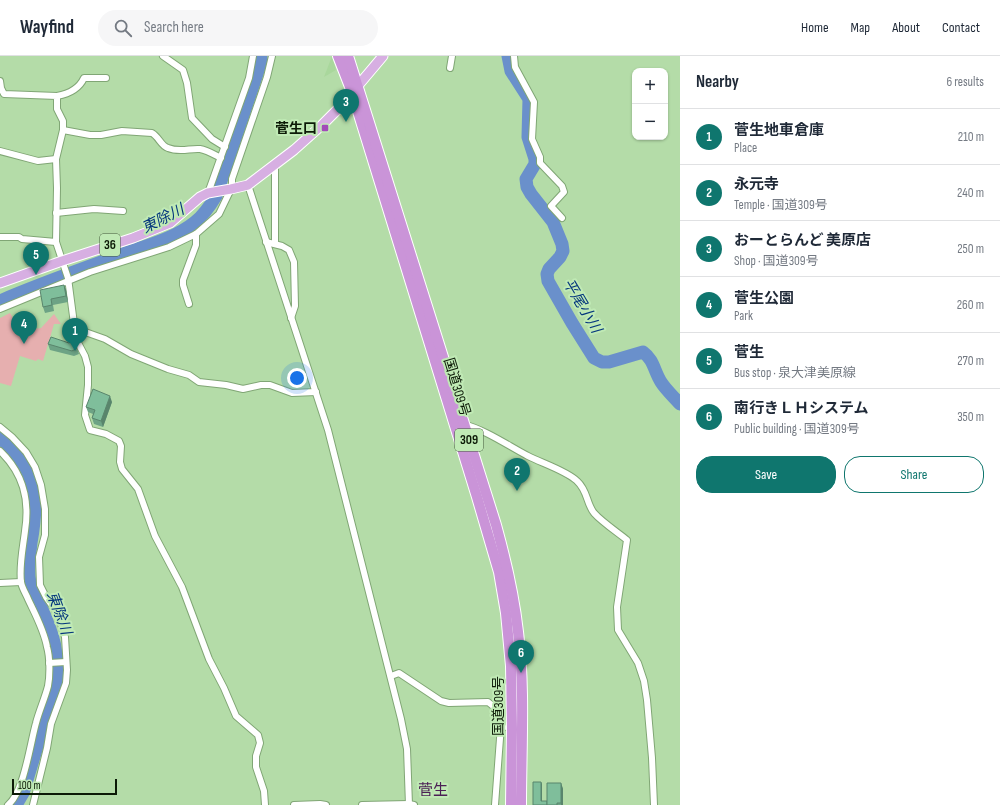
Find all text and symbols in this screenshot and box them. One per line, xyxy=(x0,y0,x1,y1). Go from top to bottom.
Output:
search box xyxy=(98,10,378,46)
text: Wayfind xyxy=(20,16,74,39)
icon: search xyxy=(112,17,134,39)
text: Search here xyxy=(144,18,204,37)
text: Home xyxy=(801,19,829,36)
text: Map xyxy=(851,19,870,36)
text: About xyxy=(892,19,920,36)
text: Contact xyxy=(942,19,980,36)
map controls xyxy=(632,68,668,140)
button: + xyxy=(632,68,668,104)
text: Nearby xyxy=(696,72,739,92)
text: 6 results xyxy=(946,74,984,90)
pin: 3 xyxy=(333,89,359,122)
button: − xyxy=(632,104,668,140)
place label: 菅生口 xyxy=(275,120,317,137)
text: 菅生地車倉庫 xyxy=(734,121,824,140)
marker: 菅生口 xyxy=(320,123,330,133)
text: 1 xyxy=(706,129,712,145)
text: 210 m xyxy=(958,129,984,145)
text: Place xyxy=(734,140,757,156)
text: 永元寺 xyxy=(734,175,779,194)
text: 2 xyxy=(706,185,712,201)
text: 240 m xyxy=(957,185,984,201)
text: Temple · 国道309号 xyxy=(734,197,828,213)
water label: 東除川 xyxy=(139,199,189,238)
text: おーとらんど 美原店 xyxy=(734,231,871,250)
road number: 36 xyxy=(100,234,120,256)
text: 3 xyxy=(706,241,712,257)
text: 250 m xyxy=(957,241,984,257)
pin: 5 xyxy=(23,242,49,275)
text: Shop · 国道309号 xyxy=(734,253,819,269)
water label: 平尾小川 xyxy=(558,275,607,338)
text: 菅生公園 xyxy=(734,289,794,308)
text: 4 xyxy=(706,297,712,313)
text: 260 m xyxy=(957,297,984,313)
text: Park xyxy=(734,308,753,324)
pin: 4 xyxy=(11,311,37,344)
pin: 1 xyxy=(62,318,88,351)
text: 菅生 xyxy=(734,343,764,362)
text: 5 xyxy=(706,353,712,369)
text: 270 m xyxy=(957,353,984,369)
street label: 国道309号 xyxy=(440,356,474,418)
text: Bus stop · 泉大津美原線 xyxy=(734,365,856,381)
your location xyxy=(287,368,307,388)
text: 南行きＬＨシステム xyxy=(734,399,869,418)
text: 6 xyxy=(706,409,712,425)
text: 350 m xyxy=(957,409,984,425)
text: Public building · 国道309号 xyxy=(734,421,860,437)
road number: 309 xyxy=(455,429,483,451)
button: Save xyxy=(696,456,836,493)
button: Share xyxy=(844,456,984,493)
pin: 2 xyxy=(504,458,530,491)
water label: 東除川 xyxy=(42,589,76,639)
pin: 6 xyxy=(508,640,534,673)
street label: 国道309号 xyxy=(490,676,507,736)
scale bar xyxy=(12,777,117,796)
text: 100 m xyxy=(18,779,40,792)
district label: 菅生 xyxy=(418,781,448,800)

